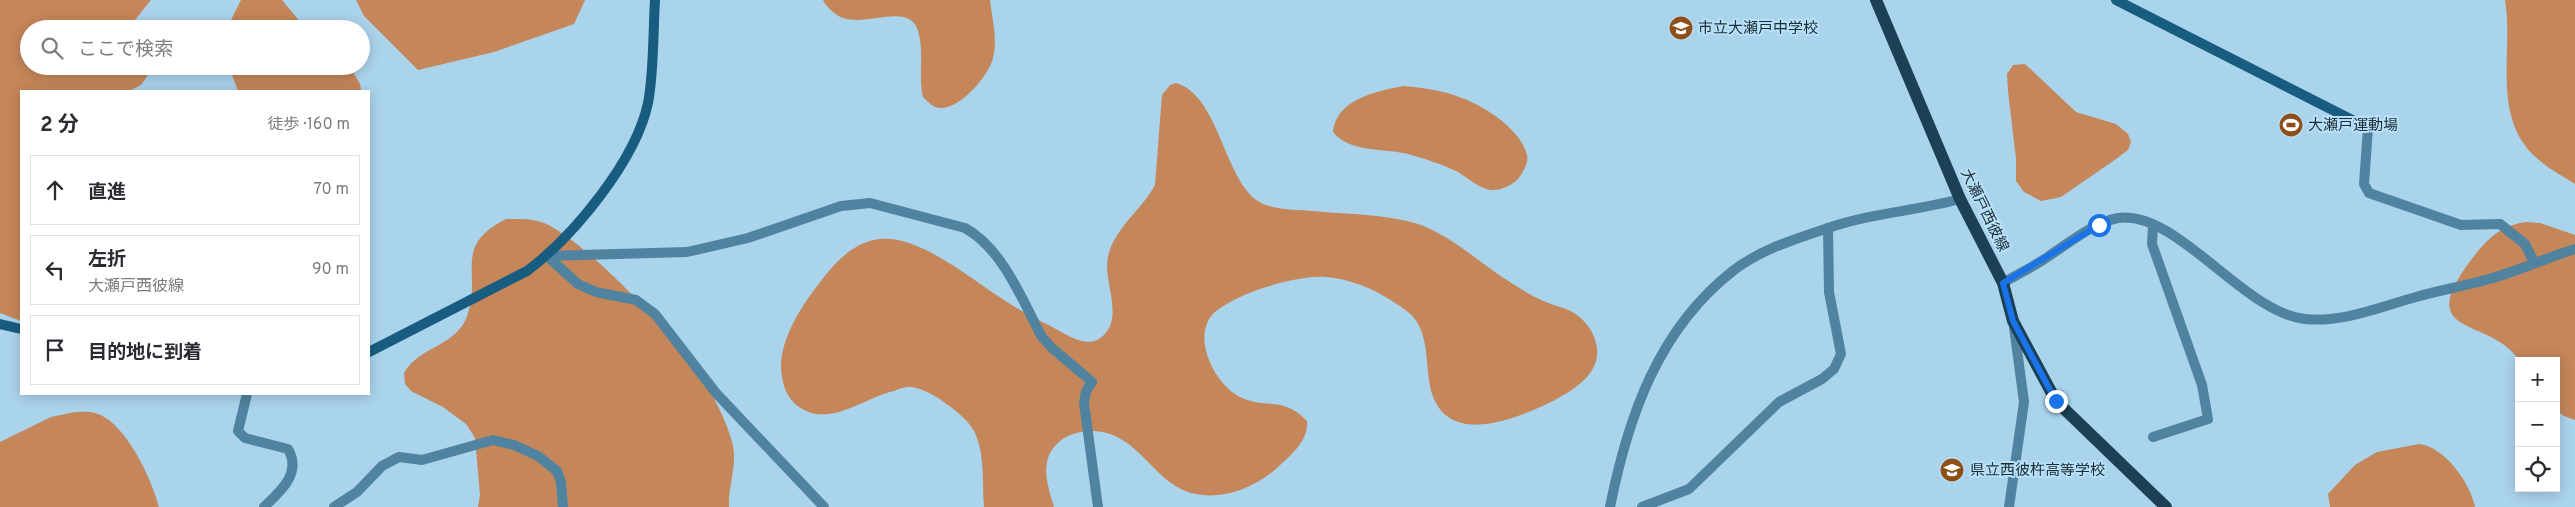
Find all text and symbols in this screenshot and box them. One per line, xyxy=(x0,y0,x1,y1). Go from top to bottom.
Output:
school or university icon: 市立大瀬戸中学校 xyxy=(1668,15,1694,41)
search box xyxy=(20,20,370,75)
place label: 市立大瀬戸中学校 xyxy=(1698,20,1818,39)
icon: search xyxy=(38,34,66,62)
text: ここで検索 xyxy=(78,38,173,62)
text: 2 分 xyxy=(40,112,79,139)
sports icon: 大瀬戸運動場 xyxy=(2278,112,2304,138)
text: 徒歩 · 160 m xyxy=(267,115,350,135)
place label: 大瀬戸運動場 xyxy=(2308,117,2398,136)
street label: 大瀬戸西彼線 xyxy=(1955,166,2012,255)
icon: ahead xyxy=(41,176,69,204)
text: 70 m xyxy=(314,180,349,200)
text: 直進 xyxy=(88,181,126,205)
route start xyxy=(2088,214,2111,237)
text: 左折 xyxy=(88,248,126,272)
icon: left xyxy=(41,256,69,284)
text: 90 m xyxy=(312,260,349,280)
text: 大瀬戸西彼線 xyxy=(88,277,184,297)
icon: arrive xyxy=(41,336,69,364)
text: 目的地に到着 xyxy=(88,341,202,365)
map controls xyxy=(2515,357,2560,492)
button: + xyxy=(2515,357,2560,402)
route end xyxy=(2045,390,2068,413)
button: − xyxy=(2515,402,2560,447)
button: locate xyxy=(2515,447,2560,492)
school or university icon: 県立西彼杵高等学校 xyxy=(1939,457,1965,483)
place label: 県立西彼杵高等学校 xyxy=(1970,462,2105,481)

